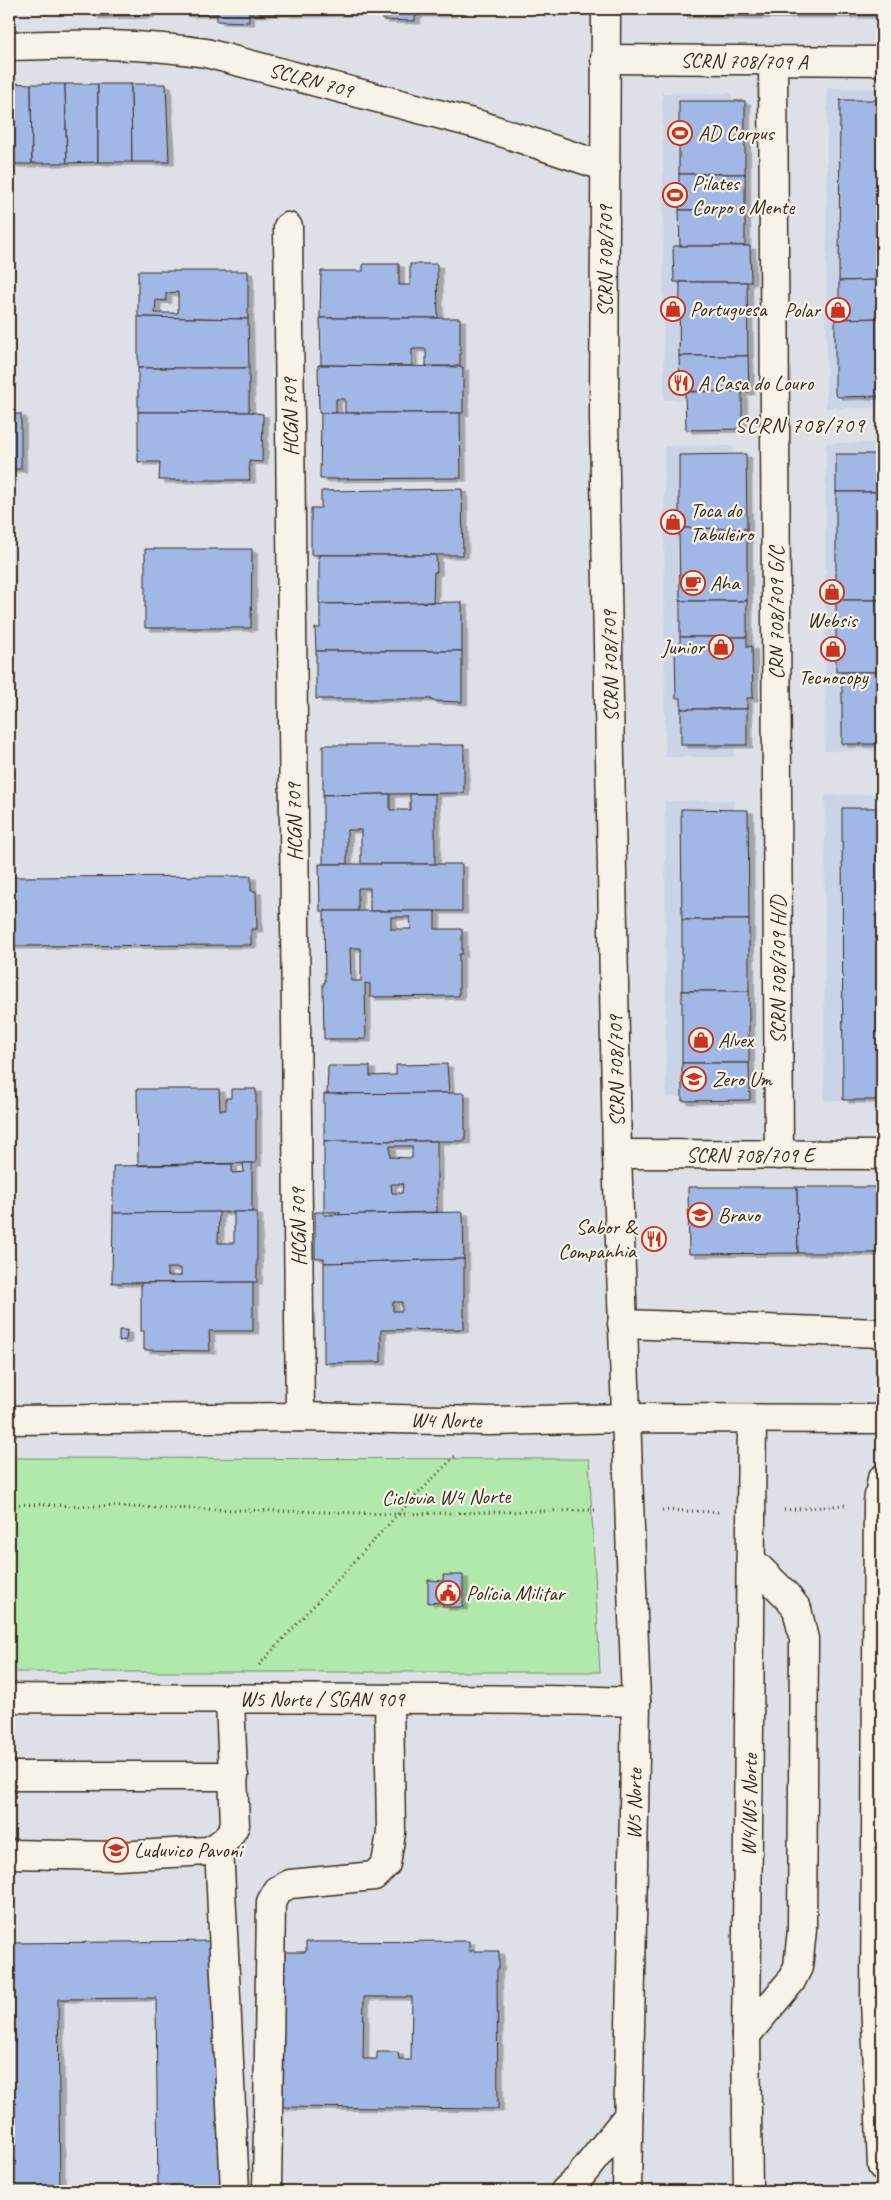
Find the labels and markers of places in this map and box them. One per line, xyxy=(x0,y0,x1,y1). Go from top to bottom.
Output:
sports icon: AD Corpus xyxy=(667,120,693,146)
place label: AD Corpus xyxy=(698,120,776,146)
place label: Pilates Corpo e Mente xyxy=(692,170,796,220)
sports icon: Pilates Corpo e Mente xyxy=(662,182,688,208)
shop icon: Portuguesa xyxy=(660,296,686,322)
place label: Portuguesa xyxy=(690,296,768,322)
place label: Polar xyxy=(784,297,821,323)
shop icon: Polar xyxy=(825,297,851,323)
restaurant icon: A Casa do Louro xyxy=(668,370,694,396)
place label: A Casa do Louro xyxy=(698,370,815,396)
place label: Toca do Tabuleiro xyxy=(690,497,756,547)
shop icon: Toca do Tabuleiro xyxy=(660,509,686,535)
cafe icon: Aha xyxy=(680,570,706,596)
place label: Aha xyxy=(710,570,741,596)
shop icon: Websis xyxy=(819,579,845,605)
place label: Websis xyxy=(807,607,859,633)
place label: Junior xyxy=(661,634,705,660)
shop icon: Junior xyxy=(708,634,734,660)
shop icon: Tecnocopy xyxy=(820,636,846,662)
place label: Tecnocopy xyxy=(798,664,869,690)
shop icon: Alvex xyxy=(688,1027,714,1053)
place label: Alvex xyxy=(718,1027,755,1053)
school or university icon: Zero Um xyxy=(681,1066,707,1092)
place label: Zero Um xyxy=(712,1066,773,1092)
school or university icon: Bravo xyxy=(687,1202,713,1228)
place label: Bravo xyxy=(718,1202,763,1228)
place label: Sabor & Companhia xyxy=(558,1214,638,1264)
restaurant icon: Sabor & Companhia xyxy=(641,1226,667,1252)
public building icon: Polícia Militar xyxy=(435,1580,461,1606)
place label: Polícia Militar xyxy=(466,1580,567,1606)
school or university icon: Luduvico Pavoni xyxy=(103,1837,129,1863)
place label: Luduvico Pavoni xyxy=(134,1837,245,1863)

